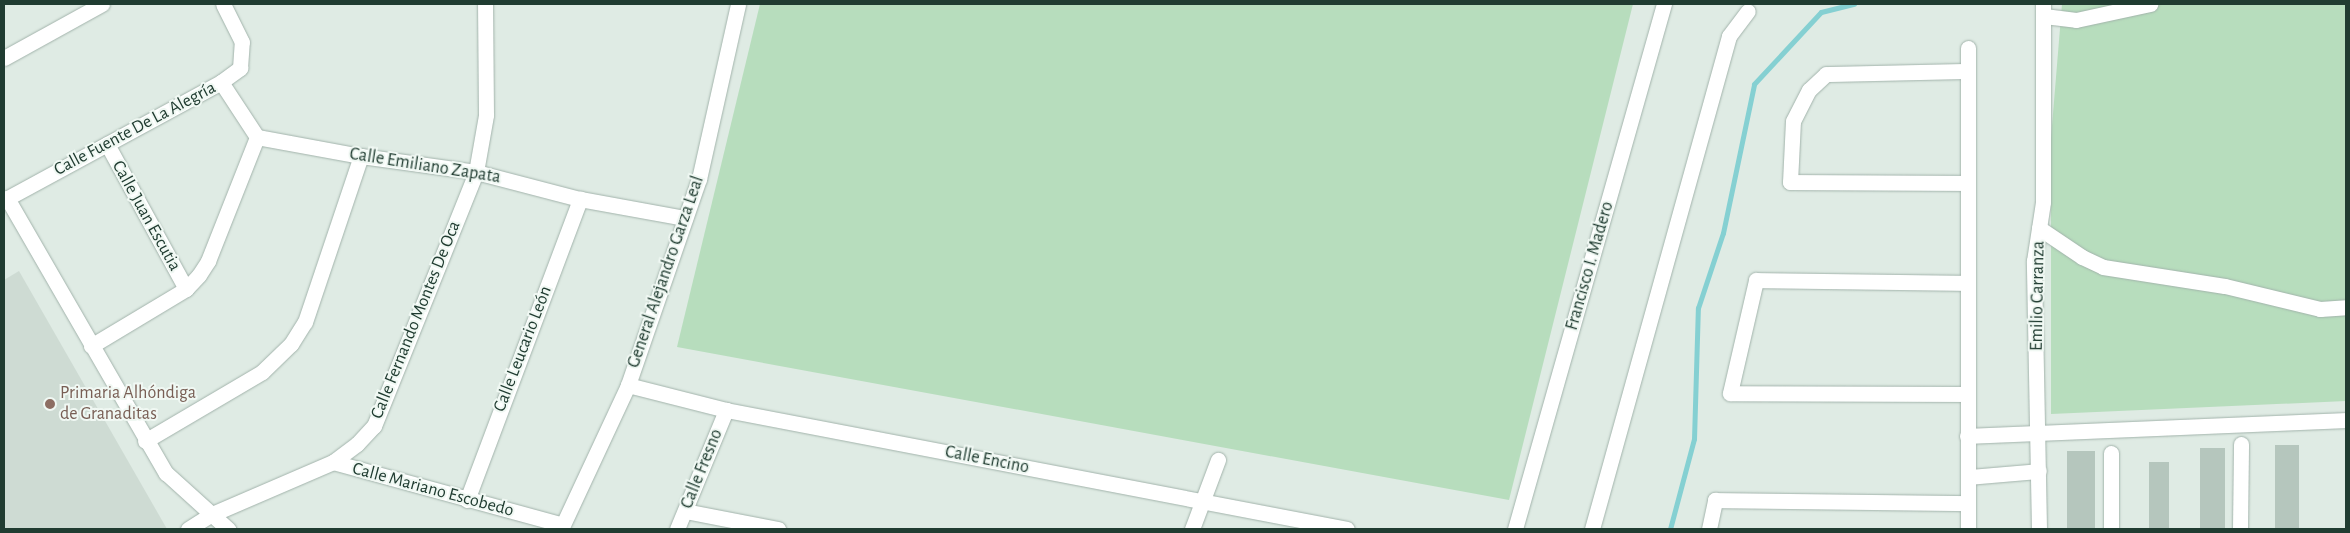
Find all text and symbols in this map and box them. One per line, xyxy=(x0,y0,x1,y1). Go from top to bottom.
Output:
street label: Calle Fuente De La Alegría xyxy=(50,77,220,181)
street label: Calle Emiliano Zapata xyxy=(348,143,502,189)
street label: Calle Juan Escutia xyxy=(107,157,185,275)
street label: General Alejandro Garza Leal xyxy=(623,173,709,371)
street label: Francisco I. Madero xyxy=(1561,199,1619,333)
street label: Calle Fernando Montes De Oca xyxy=(366,218,466,422)
street label: Emilio Carranza xyxy=(2026,241,2050,351)
street label: Calle Leucario León xyxy=(489,283,557,415)
place label: Primaria Alhóndiga de Granaditas xyxy=(60,383,196,426)
marker: Primaria Alhóndiga de Granaditas xyxy=(44,398,56,410)
street label: Calle Fresno xyxy=(676,426,728,512)
street label: Calle Encino xyxy=(943,441,1031,479)
street label: Calle Mariano Escobedo xyxy=(350,458,516,522)

